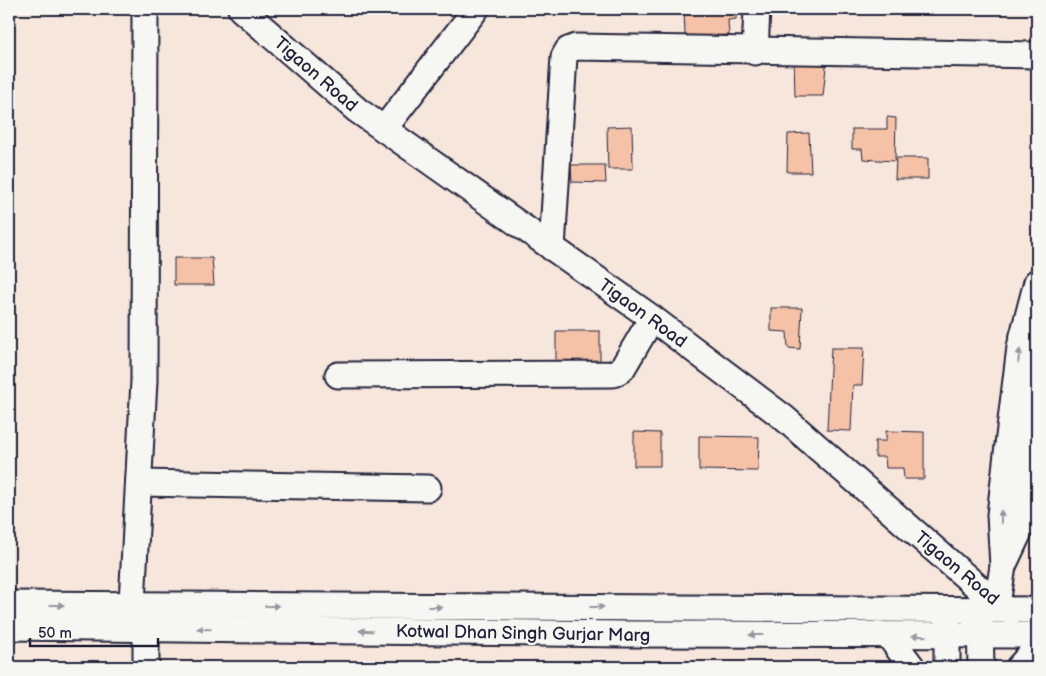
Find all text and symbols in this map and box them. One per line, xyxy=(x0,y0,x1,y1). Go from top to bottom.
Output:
street label: Tigaon Road xyxy=(270,32,362,116)
street label: Tigaon Road xyxy=(595,274,691,352)
one-way arrow xyxy=(1015,348,1023,364)
one-way arrow xyxy=(997,509,1005,525)
street label: Tigaon Road xyxy=(910,527,1003,610)
one-way arrow xyxy=(50,601,66,609)
one-way arrow xyxy=(265,602,281,610)
one-way arrow xyxy=(427,603,443,611)
one-way arrow xyxy=(590,603,606,611)
scale bar xyxy=(30,616,158,648)
street label: Kotwal Dhan Singh Gurjar Marg xyxy=(396,621,650,646)
text: 50 m xyxy=(38,624,72,643)
one-way arrow xyxy=(195,625,211,633)
one-way arrow xyxy=(358,627,374,635)
one-way arrow xyxy=(748,631,764,639)
one-way arrow xyxy=(910,632,926,640)

